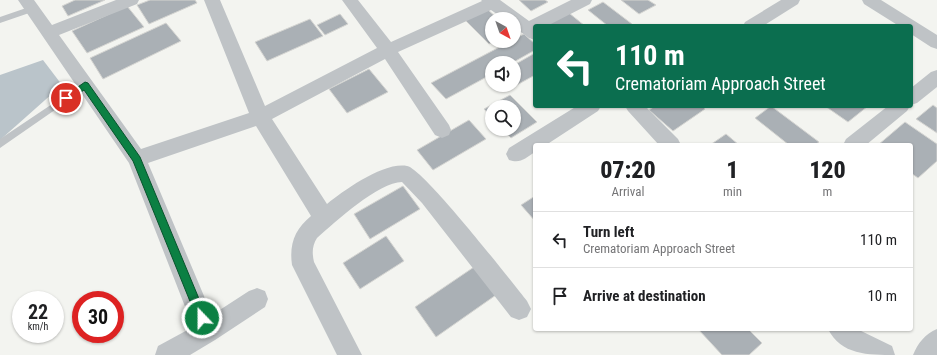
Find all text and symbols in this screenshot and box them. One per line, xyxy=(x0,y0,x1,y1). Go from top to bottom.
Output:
north arrow xyxy=(485,12,521,48)
map controls xyxy=(485,12,521,136)
text: 110 m xyxy=(615,39,685,72)
icon: left xyxy=(549,40,601,92)
button: sound xyxy=(485,56,521,92)
text: Crematoriam Approach Street xyxy=(615,73,826,94)
pin xyxy=(49,81,83,115)
icon: arrive xyxy=(55,87,77,109)
button: search xyxy=(485,100,521,136)
text: 07:20 xyxy=(600,156,656,184)
text: 1 xyxy=(726,156,739,184)
text: 120 xyxy=(809,156,846,184)
text: Arrival xyxy=(611,184,645,199)
text: min xyxy=(723,184,742,199)
text: m xyxy=(823,184,832,199)
text: Turn left xyxy=(583,223,634,241)
icon: left xyxy=(549,229,571,251)
text: 110 m xyxy=(860,231,897,249)
text: Crematoriam Approach Street xyxy=(583,241,735,256)
icon: arrive xyxy=(549,285,571,307)
text: Arrive at destination xyxy=(583,287,706,305)
text: 10 m xyxy=(867,287,897,305)
speed limit sign: 30 xyxy=(72,291,124,343)
position arrow xyxy=(181,297,223,339)
text: 22 xyxy=(28,300,48,324)
text: km/h xyxy=(28,321,48,332)

